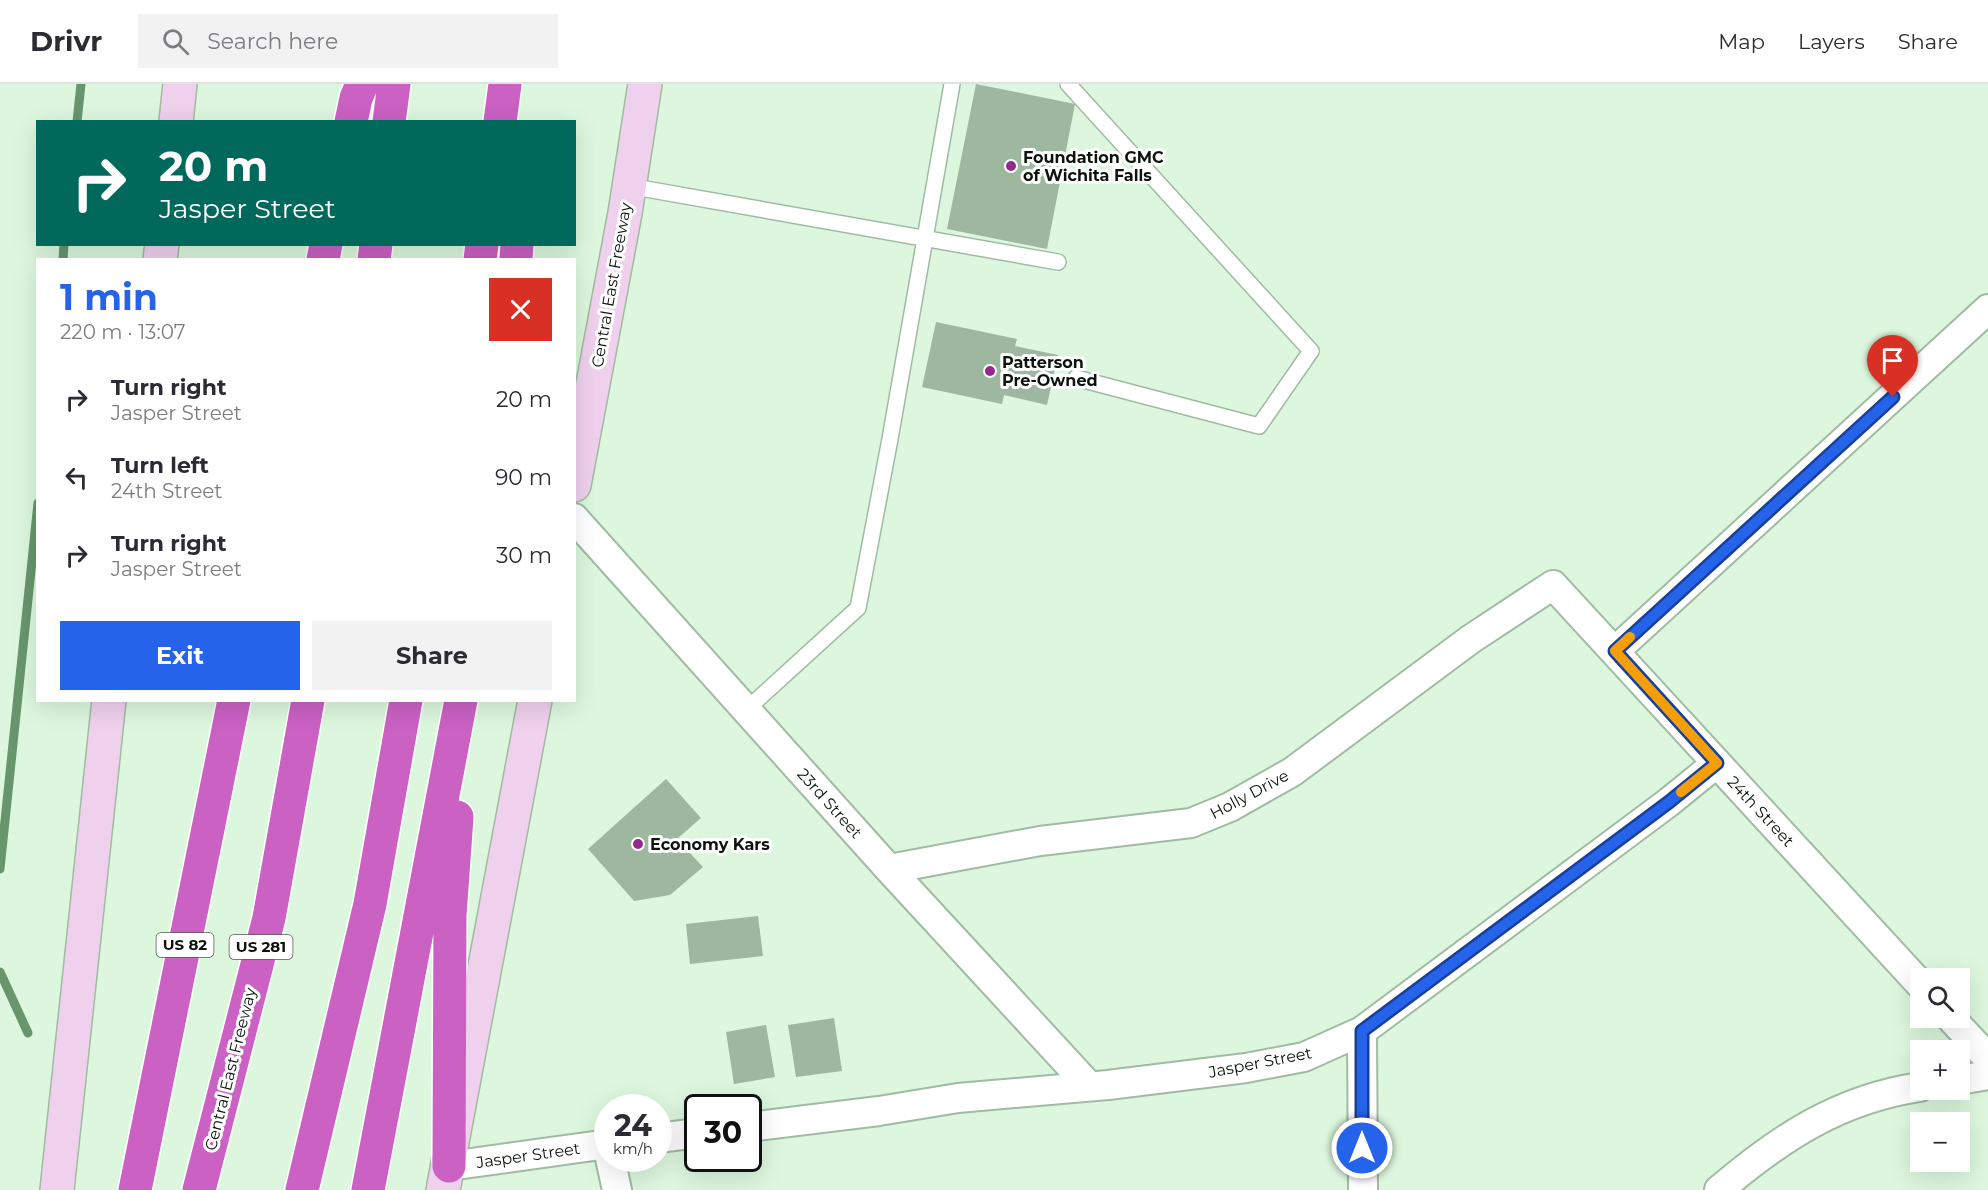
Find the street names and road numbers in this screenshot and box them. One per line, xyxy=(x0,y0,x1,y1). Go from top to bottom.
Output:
street label: Central East Freeway xyxy=(588,201,635,369)
street label: 23rd Street xyxy=(793,764,866,843)
street label: Holly Drive xyxy=(1207,766,1292,823)
street label: 24th Street xyxy=(1723,772,1798,851)
road number: US 82 xyxy=(156,933,213,957)
road number: US 281 xyxy=(230,935,292,959)
street label: Central East Freeway xyxy=(201,985,260,1152)
street label: Jasper Street xyxy=(1206,1043,1314,1082)
street label: Jasper Street xyxy=(474,1139,582,1172)

